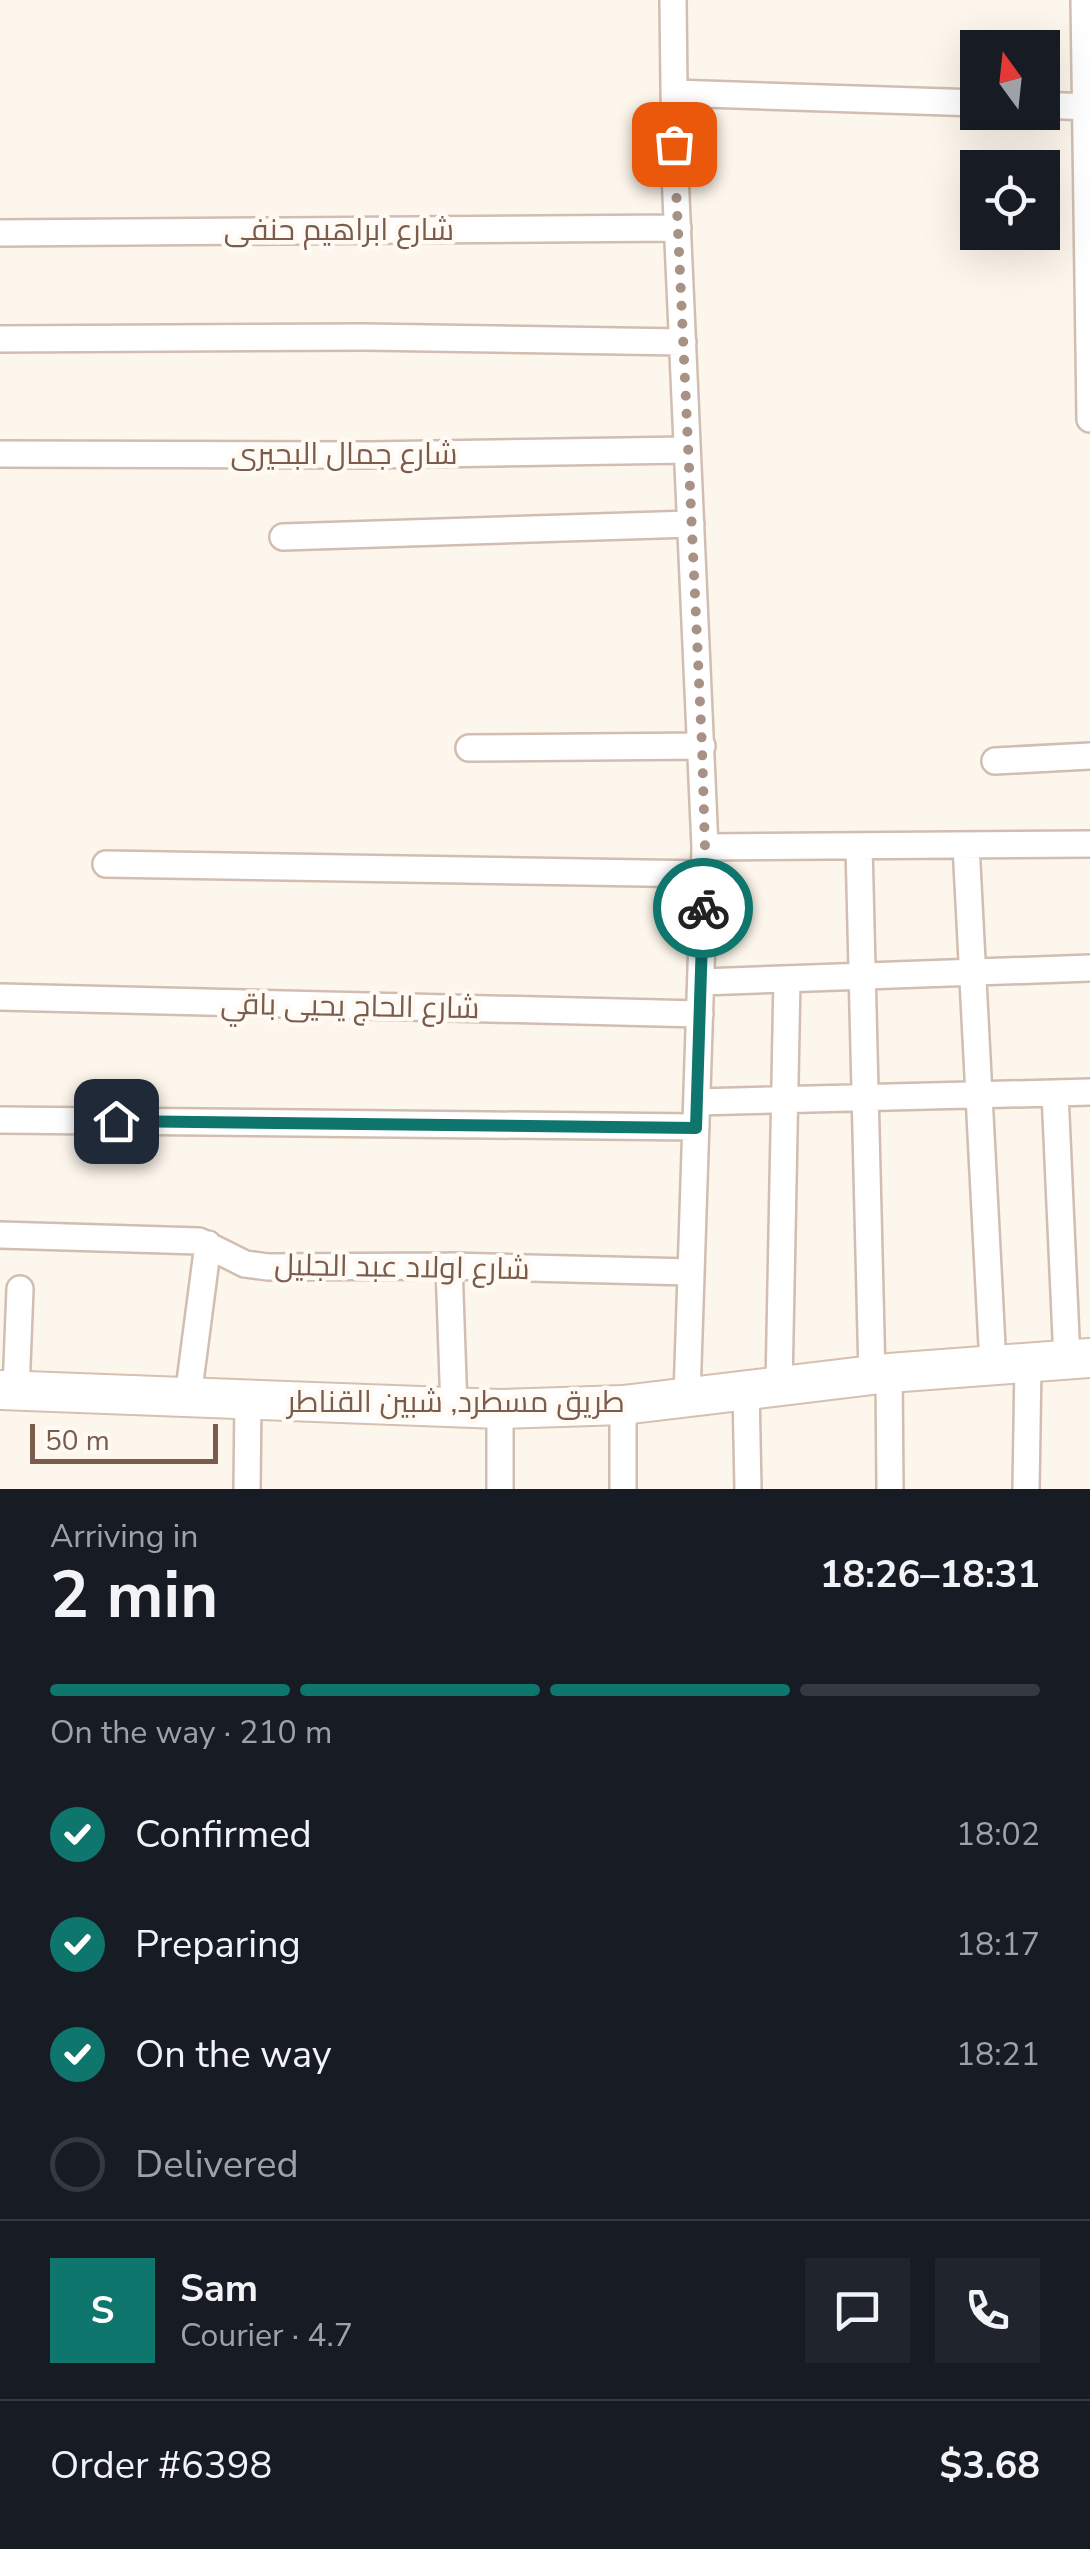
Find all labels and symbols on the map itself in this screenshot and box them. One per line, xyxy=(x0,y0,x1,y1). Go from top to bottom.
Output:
north arrow xyxy=(960,30,1060,130)
pin xyxy=(632,102,717,187)
street label: شارع ابراهيم حنفى xyxy=(224,210,454,251)
street label: شارع جمال البحيرى xyxy=(230,434,458,475)
courier xyxy=(653,858,753,958)
street label: شارع الحاج يحيى باقي xyxy=(220,984,480,1031)
pin xyxy=(74,1079,159,1164)
street label: شارع اولاد عبد الجليل xyxy=(274,1245,530,1290)
street label: طريق مسطرد, شبين القناطر xyxy=(285,1382,625,1423)
scale bar xyxy=(30,1419,218,1464)

